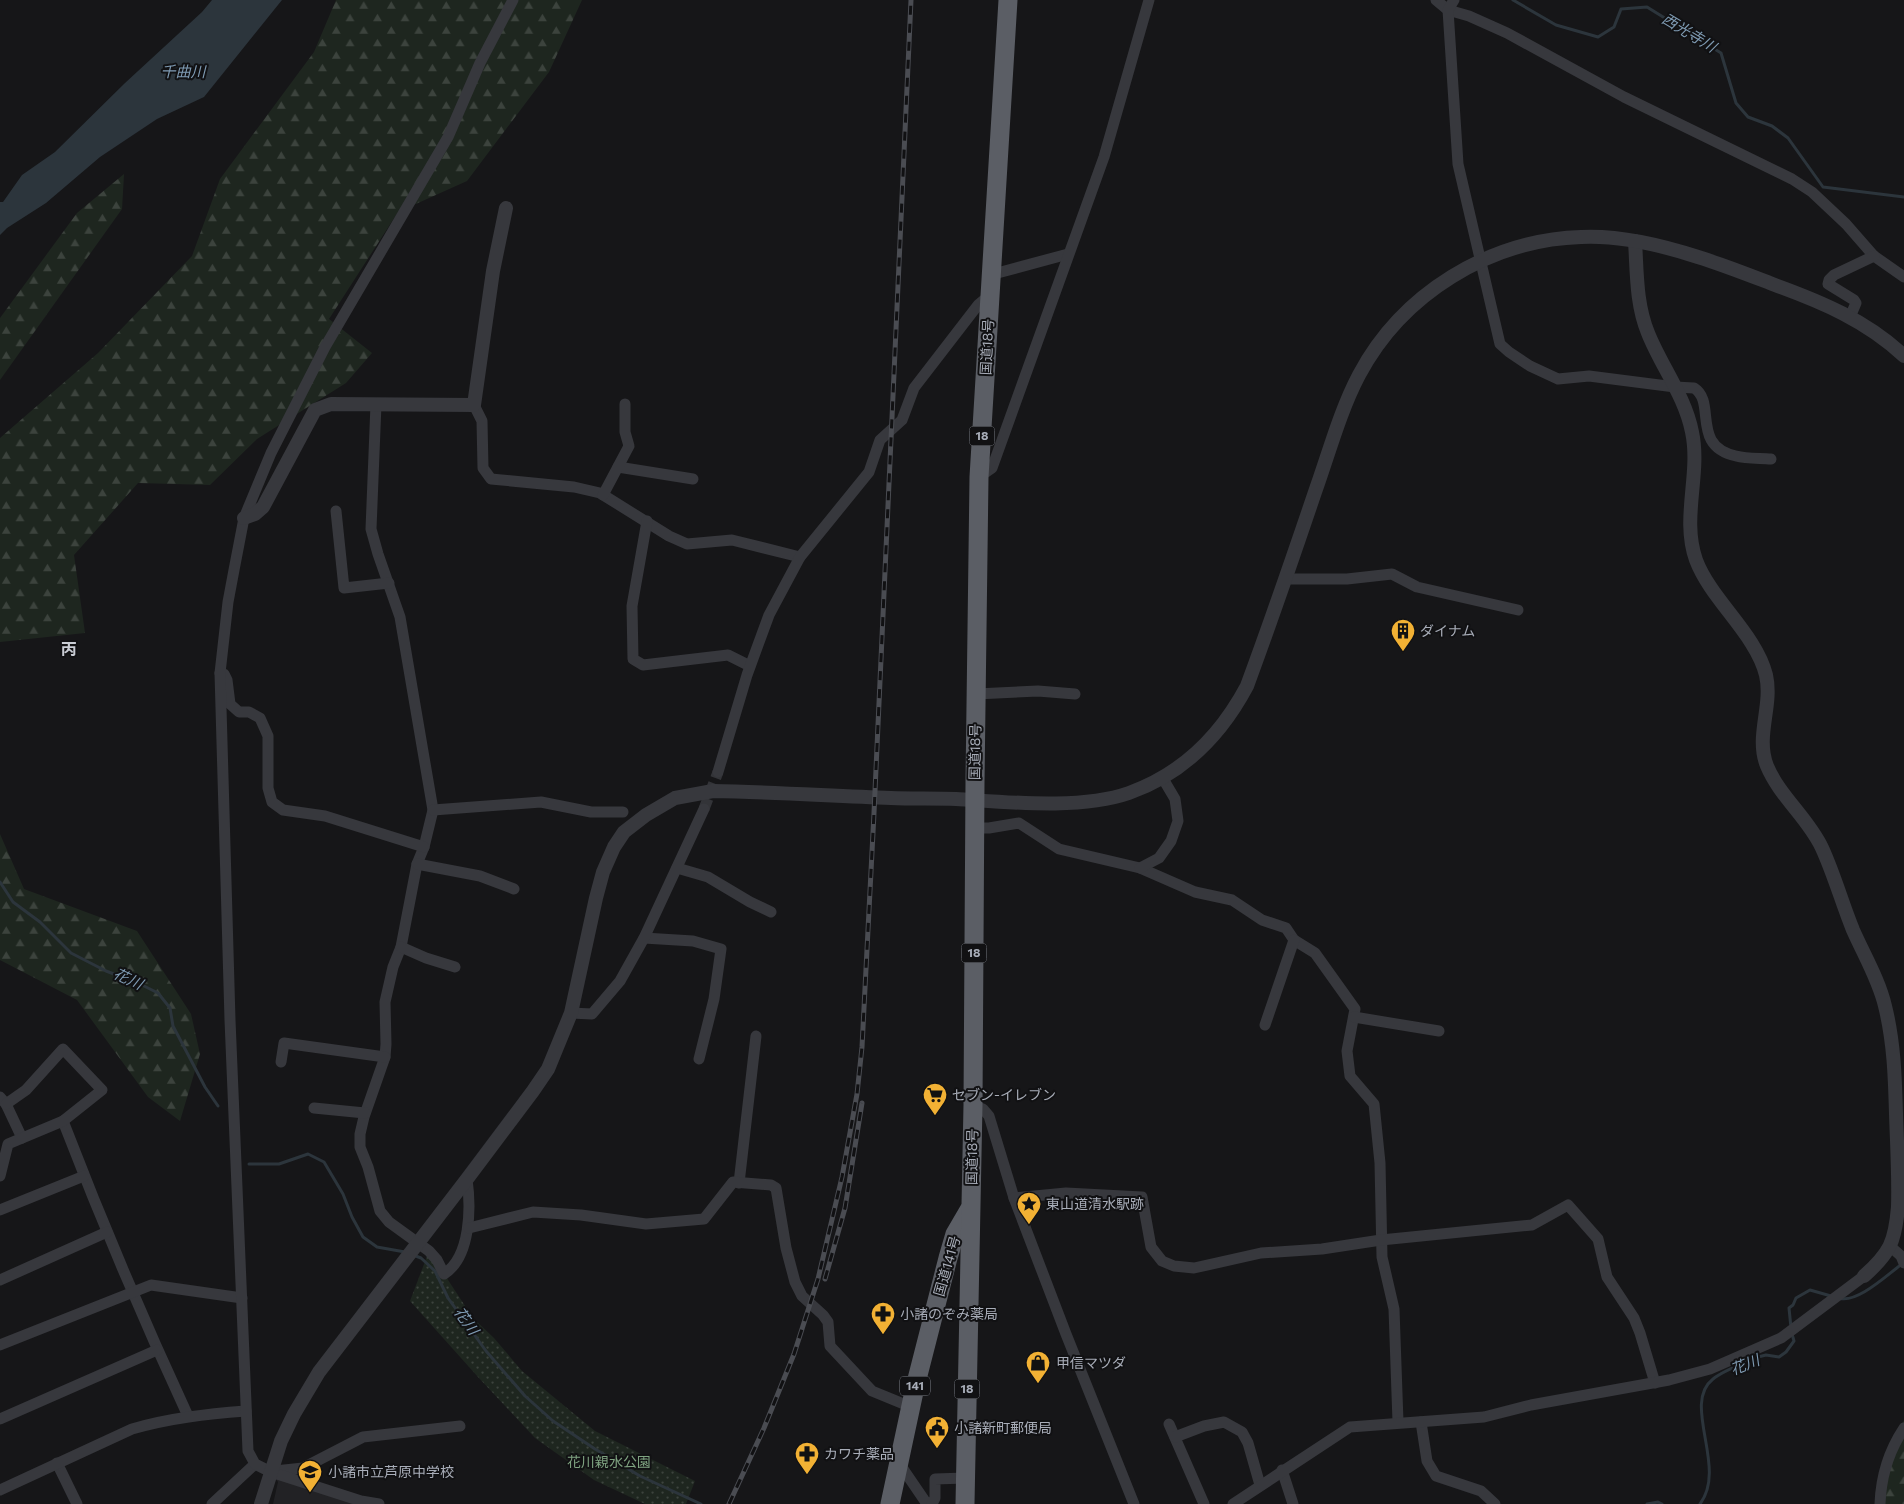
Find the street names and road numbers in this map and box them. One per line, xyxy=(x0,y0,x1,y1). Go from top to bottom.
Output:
street label: 国道18号 xyxy=(977,318,996,376)
road number: 18 xyxy=(970,426,994,446)
street label: 国道18号 xyxy=(966,724,983,780)
road number: 18 xyxy=(962,944,986,962)
street label: 国道18号 xyxy=(963,1129,980,1185)
street label: 国道141号 xyxy=(930,1234,963,1298)
road number: 141 xyxy=(900,1376,930,1395)
road number: 18 xyxy=(954,1380,980,1398)

